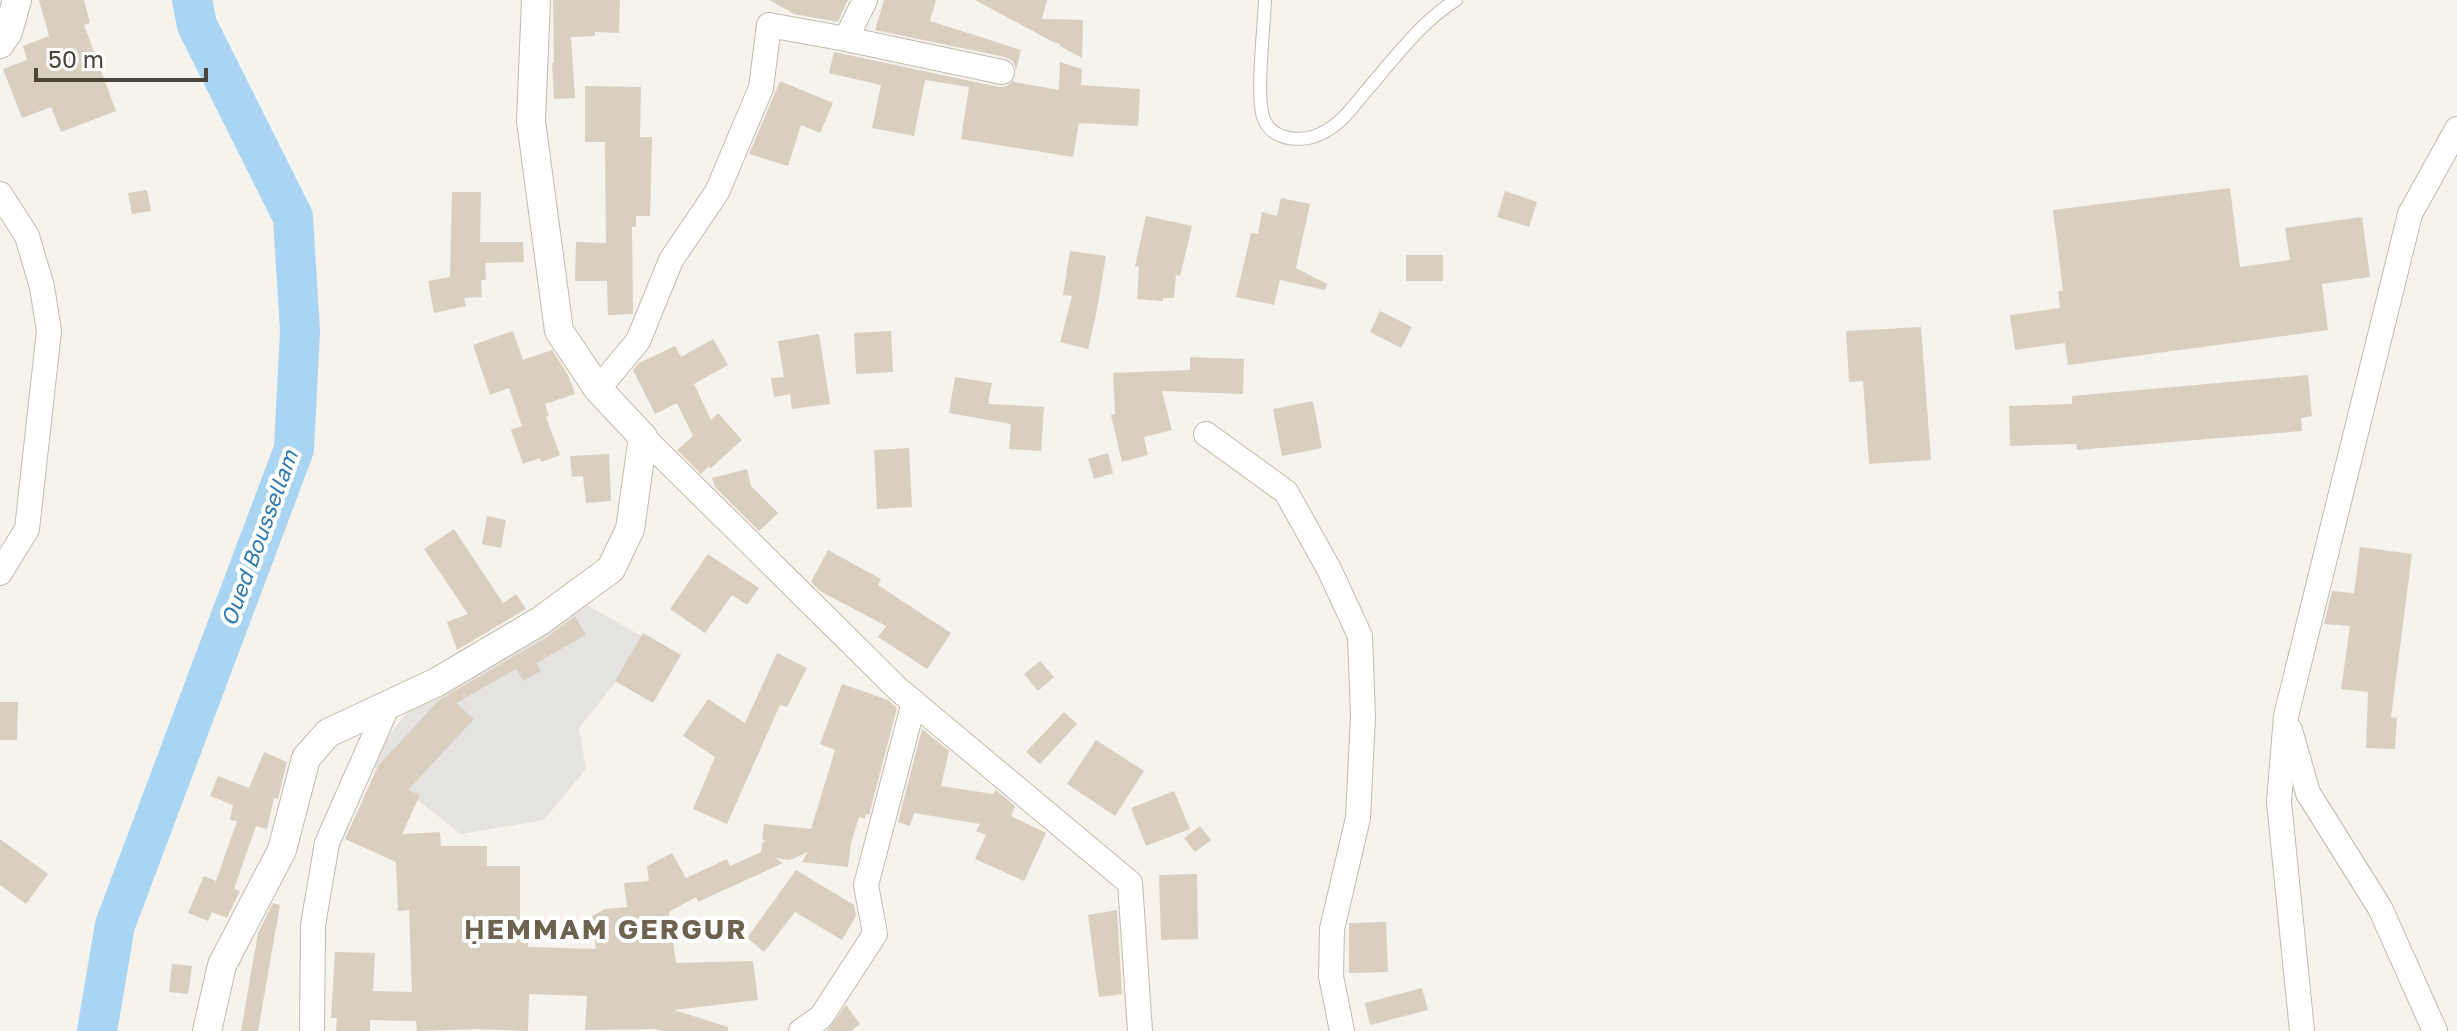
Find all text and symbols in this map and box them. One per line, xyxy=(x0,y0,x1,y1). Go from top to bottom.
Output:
scale bar xyxy=(36,32,206,82)
text: 50 m xyxy=(48,44,104,73)
water label: Oued Boussellam xyxy=(214,445,303,629)
district label: ḤEMMAM GERGUR xyxy=(464,912,748,945)

